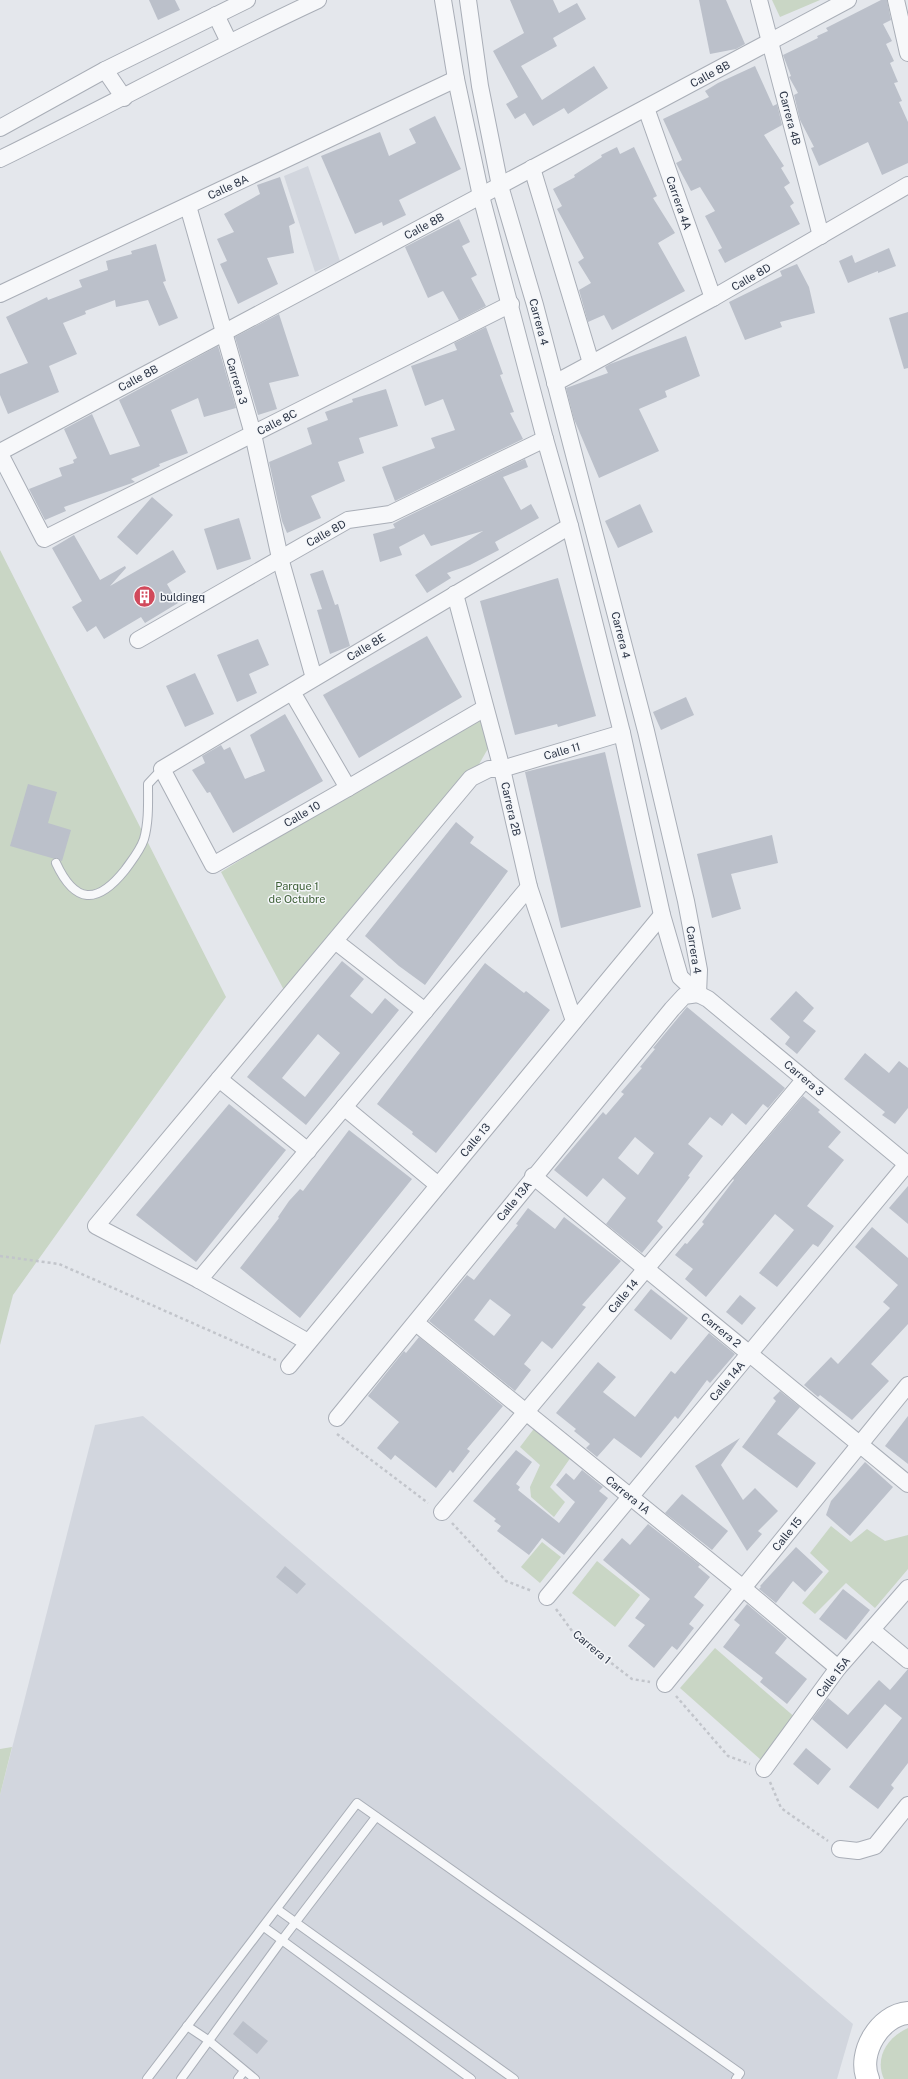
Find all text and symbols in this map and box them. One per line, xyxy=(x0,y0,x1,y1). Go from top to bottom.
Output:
street label: Calle 8B xyxy=(688,59,732,89)
street label: Carrera 4B xyxy=(777,90,803,146)
street label: Calle 8A xyxy=(206,172,250,202)
street label: Carrera 4A xyxy=(664,175,694,232)
street label: Calle 8B xyxy=(402,211,446,241)
street label: Calle 8D xyxy=(729,261,773,293)
street label: Carrera 4 xyxy=(527,297,551,347)
street label: Carrera 3 xyxy=(224,356,250,406)
street label: Calle 8B xyxy=(116,363,160,393)
street label: Calle 8C xyxy=(255,407,299,437)
street label: Calle 8D xyxy=(304,517,348,549)
building icon: buldingq xyxy=(131,584,157,610)
place label: buldingq xyxy=(160,591,205,603)
street label: Carrera 4 xyxy=(609,610,633,660)
street label: Calle 8E xyxy=(345,631,387,663)
street label: Calle 11 xyxy=(542,740,582,762)
street label: Carrera 2B xyxy=(499,781,523,837)
street label: Calle 10 xyxy=(282,799,322,829)
park label: Parque 1 de Octubre xyxy=(269,880,325,905)
street label: Carrera 4 xyxy=(684,925,704,975)
street label: Carrera 3 xyxy=(782,1058,826,1098)
street label: Calle 13 xyxy=(458,1121,493,1159)
street label: Calle 13A xyxy=(494,1178,534,1223)
street label: Calle 14 xyxy=(606,1277,641,1315)
street label: Carrera 2 xyxy=(699,1310,744,1350)
street label: Calle 14A xyxy=(707,1359,747,1403)
street label: Carrera 1A xyxy=(603,1474,653,1517)
street label: Calle 15 xyxy=(770,1515,804,1553)
street label: Carrera 1 xyxy=(571,1628,613,1666)
street label: Calle 15A xyxy=(814,1654,853,1700)

